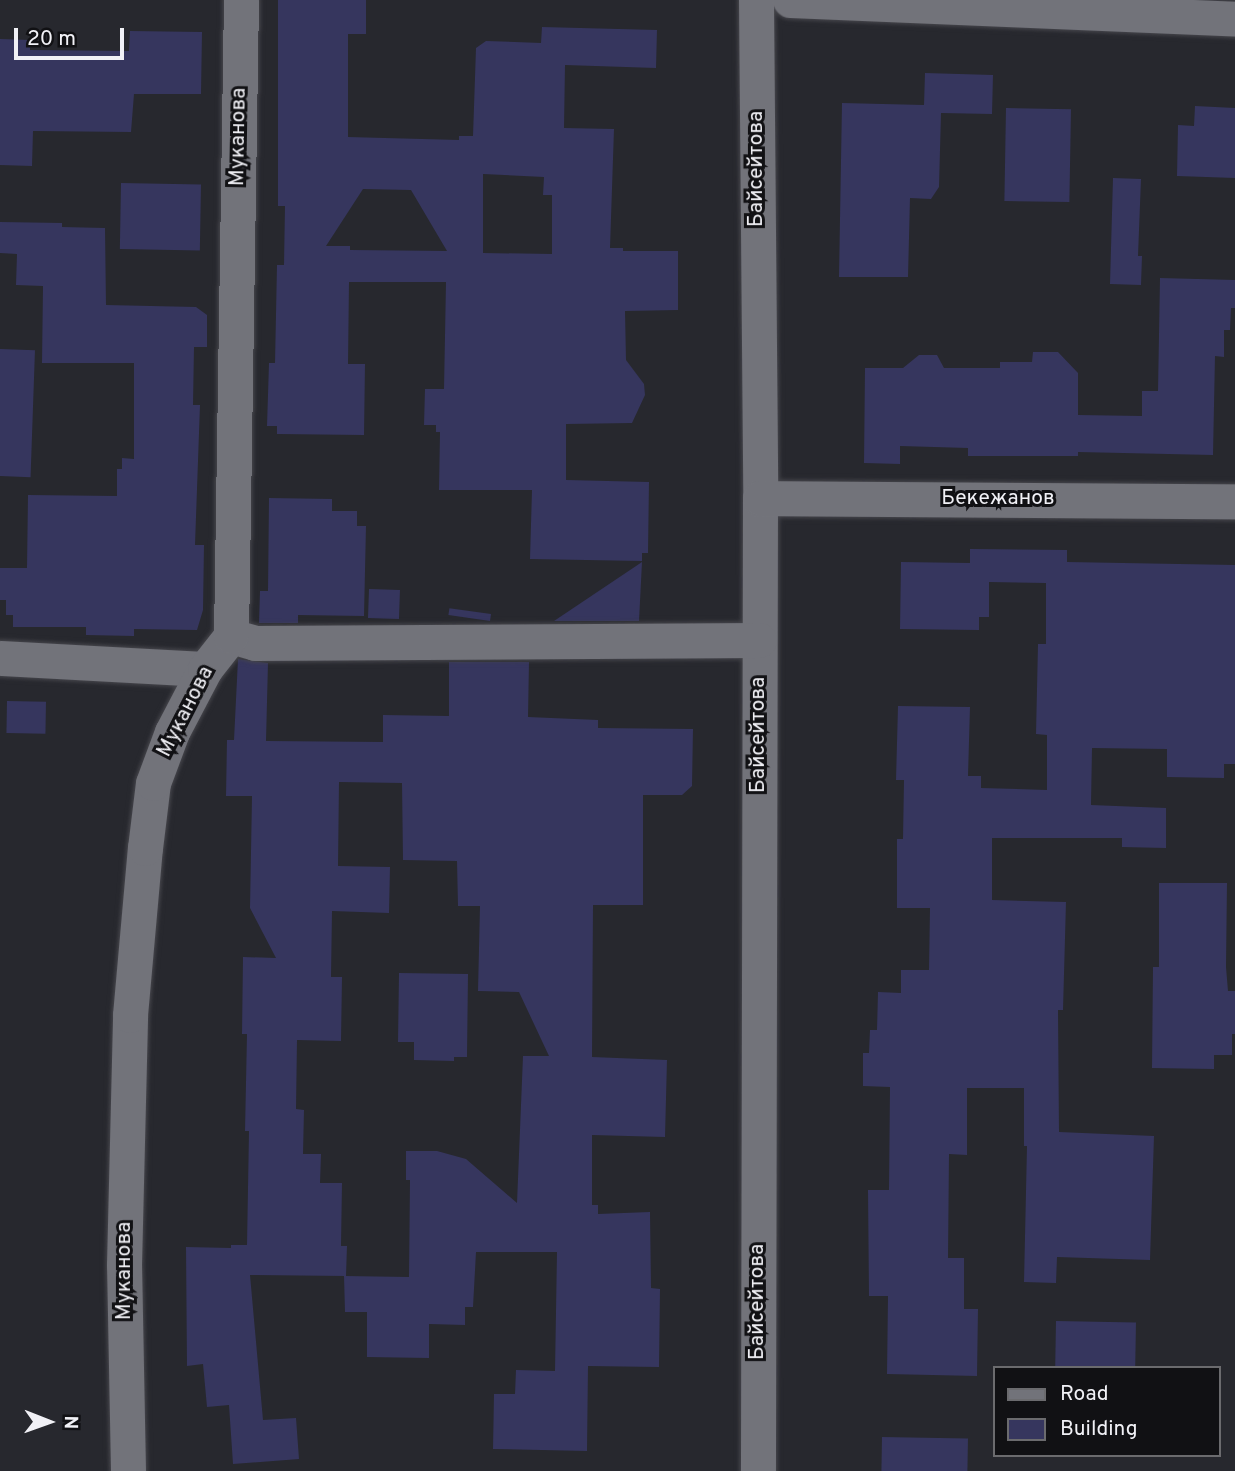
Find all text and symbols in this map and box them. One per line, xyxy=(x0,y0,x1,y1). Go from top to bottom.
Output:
scale bar xyxy=(18,14,128,58)
text: 20 m xyxy=(27,26,76,53)
street label: Муканова xyxy=(226,88,252,186)
street label: Байсейтова xyxy=(744,111,770,227)
street label: Бекежанов xyxy=(941,486,1055,512)
street label: Муканова xyxy=(152,662,220,762)
street label: Байсейтова xyxy=(746,677,772,793)
street label: Муканова xyxy=(112,1222,138,1320)
street label: Байсейтова xyxy=(745,1244,771,1360)
legend xyxy=(993,1366,1221,1457)
text: Road xyxy=(1060,1381,1109,1408)
north arrow xyxy=(14,1387,84,1457)
text: N xyxy=(58,1415,82,1429)
text: Building xyxy=(1060,1416,1138,1443)

